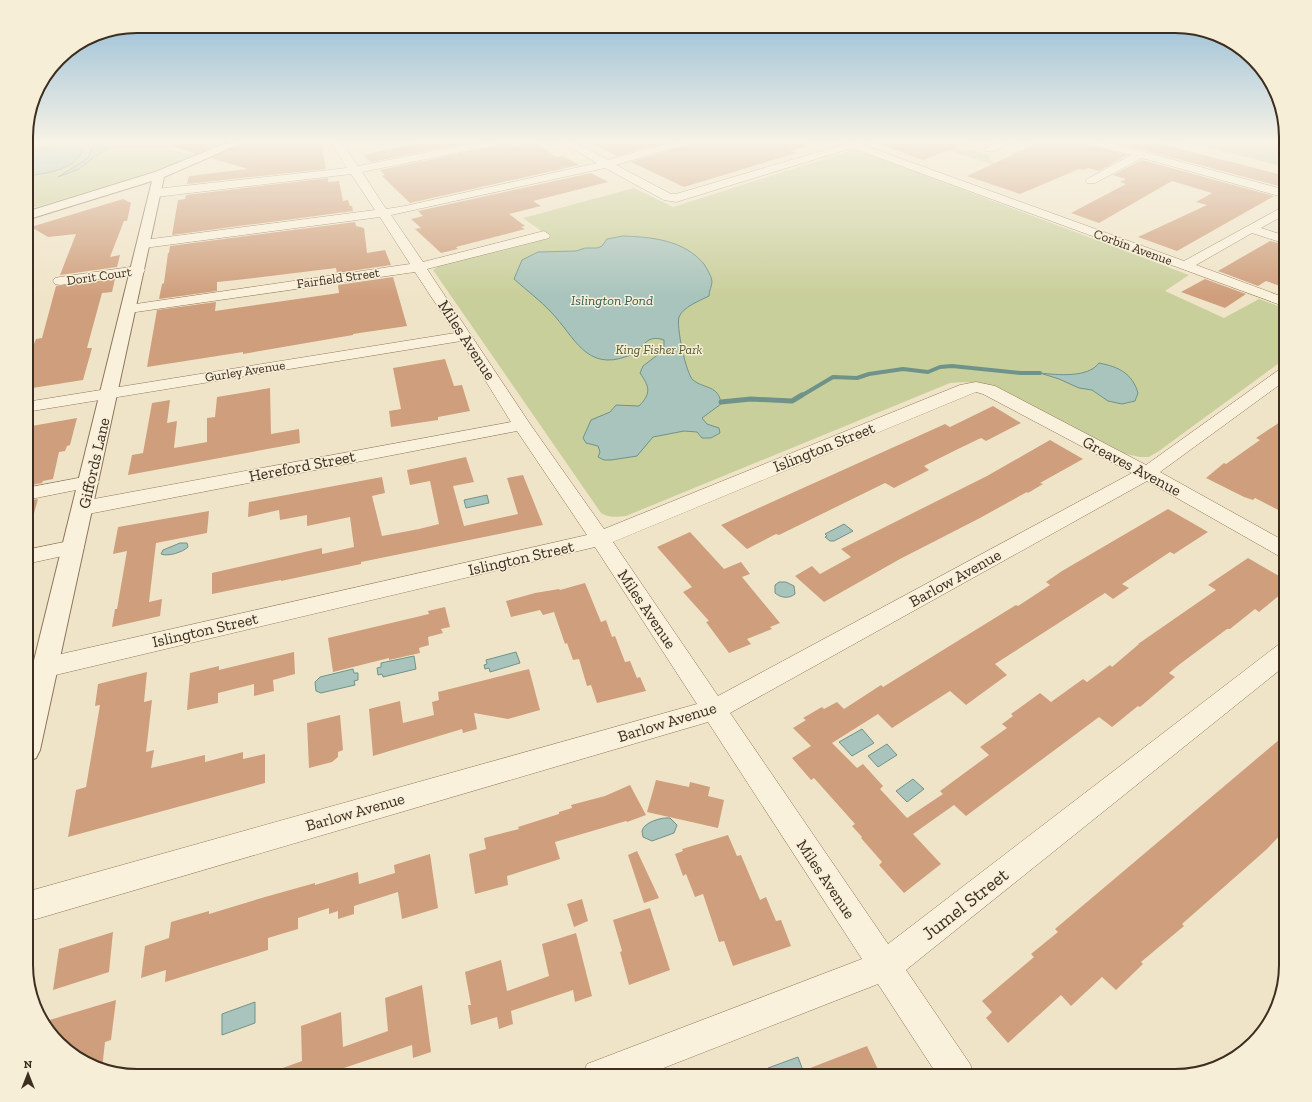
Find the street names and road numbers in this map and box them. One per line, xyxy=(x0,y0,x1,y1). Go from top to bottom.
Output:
street label: Corbin Avenue xyxy=(1092,226,1174,268)
street label: Dorit Court xyxy=(66,264,133,288)
street label: Fairfield Street xyxy=(295,265,381,291)
street label: Miles Avenue xyxy=(434,297,500,383)
street label: Gurley Avenue xyxy=(204,357,286,385)
street label: Giffords Lane xyxy=(74,416,114,510)
street label: Islington Street xyxy=(770,418,878,476)
street label: Greaves Avenue xyxy=(1079,432,1185,500)
street label: Hereford Street xyxy=(247,446,357,486)
street label: Islington Street xyxy=(466,537,576,579)
street label: Barlow Avenue xyxy=(906,545,1004,611)
street label: Miles Avenue xyxy=(614,566,680,652)
street label: Islington Street xyxy=(150,609,260,651)
street label: Barlow Avenue xyxy=(615,698,719,746)
street label: Barlow Avenue xyxy=(303,789,407,835)
street label: Miles Avenue xyxy=(793,836,859,922)
street label: Jumel Street xyxy=(917,863,1013,945)

